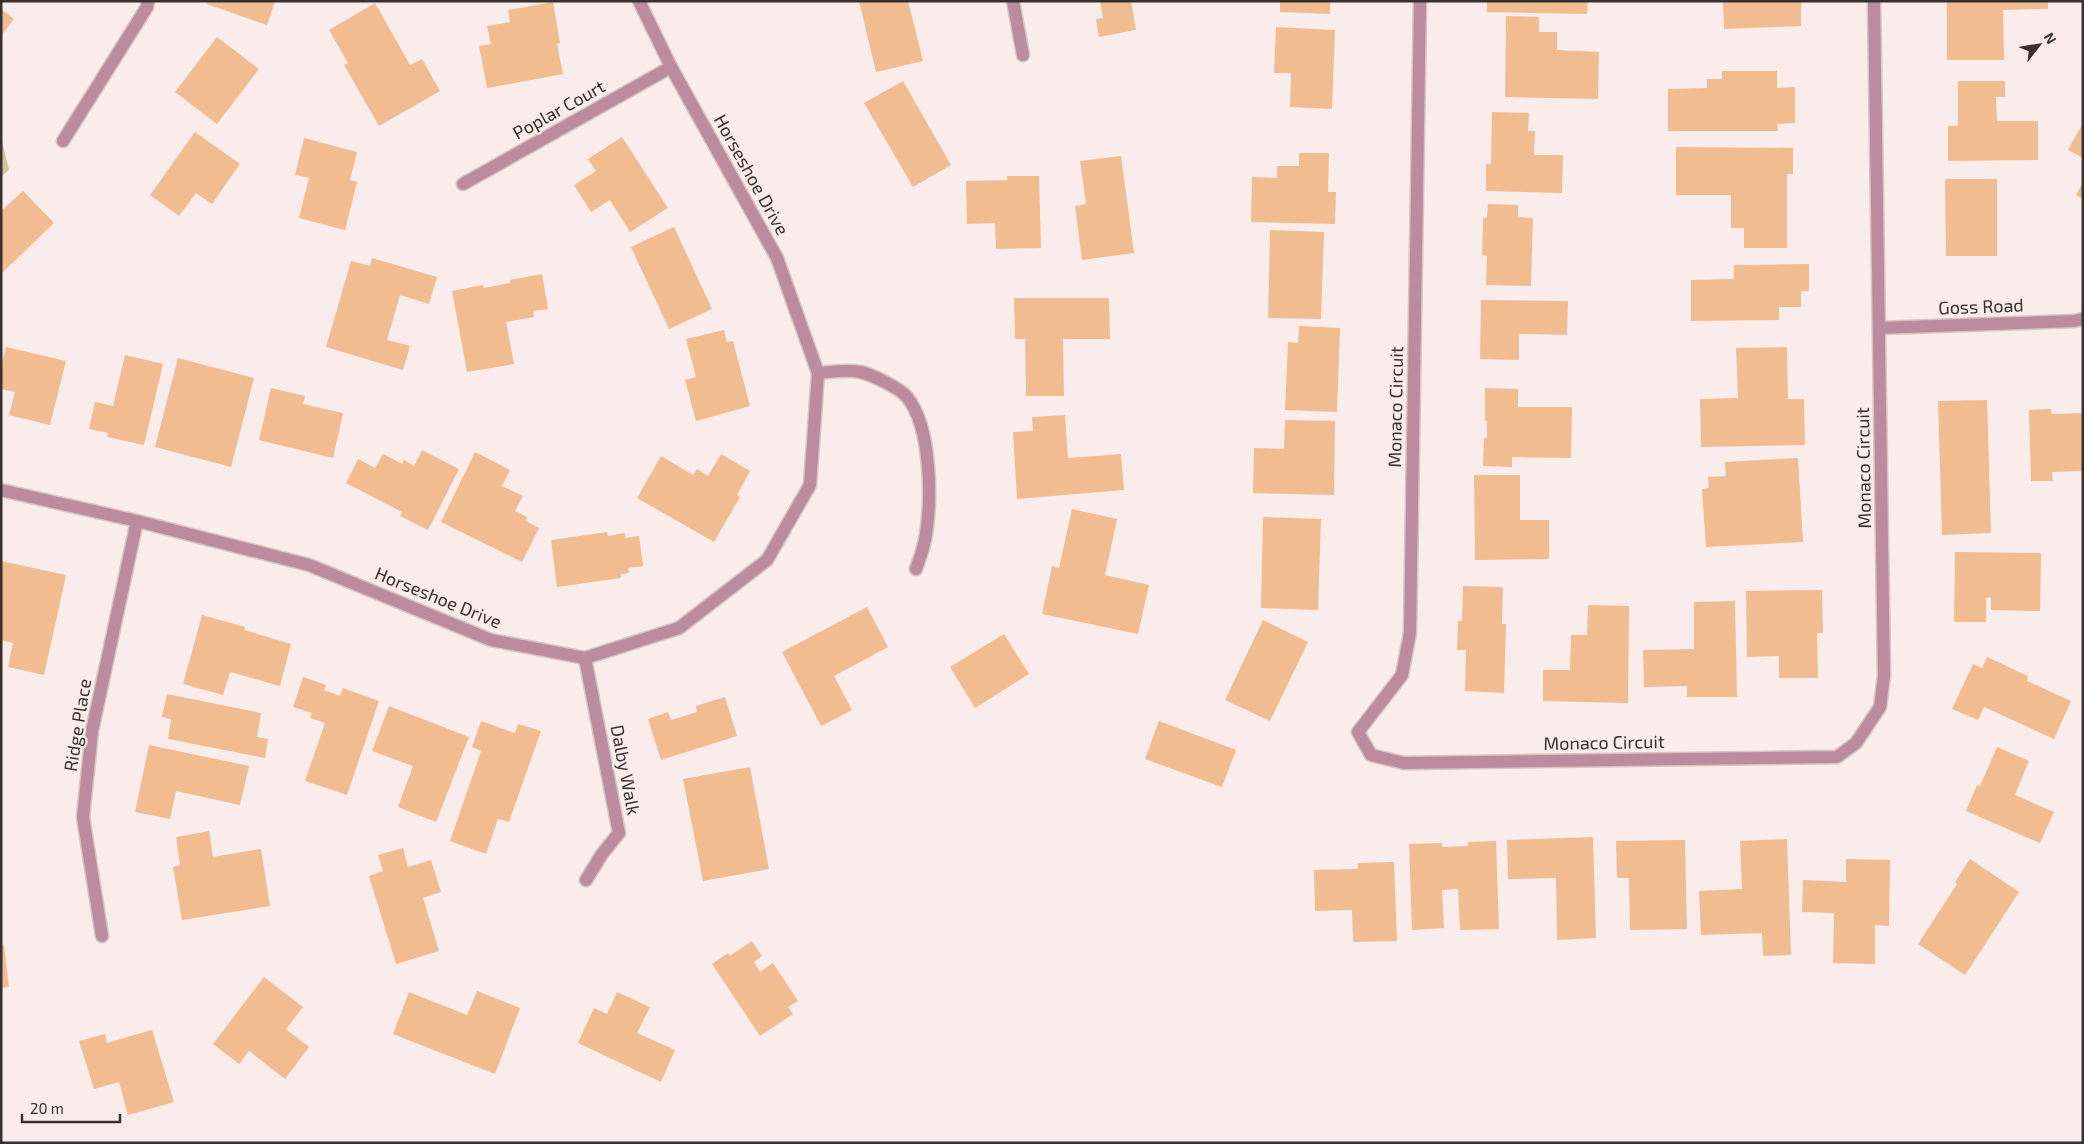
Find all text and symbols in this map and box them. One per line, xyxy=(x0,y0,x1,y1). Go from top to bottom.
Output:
north arrow xyxy=(2014,20,2064,70)
text: N xyxy=(2041,29,2060,47)
street label: Poplar Court xyxy=(509,75,609,143)
street label: Horseshoe Drive xyxy=(710,110,794,239)
street label: Goss Road xyxy=(1938,294,2024,318)
street label: Monaco Circuit xyxy=(1383,346,1407,468)
street label: Monaco Circuit xyxy=(1851,407,1875,529)
street label: Horseshoe Drive xyxy=(372,562,505,632)
street label: Ridge Place xyxy=(59,677,95,773)
street label: Dalby Walk xyxy=(606,723,646,817)
street label: Monaco Circuit xyxy=(1543,730,1665,754)
scale bar xyxy=(22,1092,120,1124)
text: 20 m xyxy=(30,1099,64,1117)

